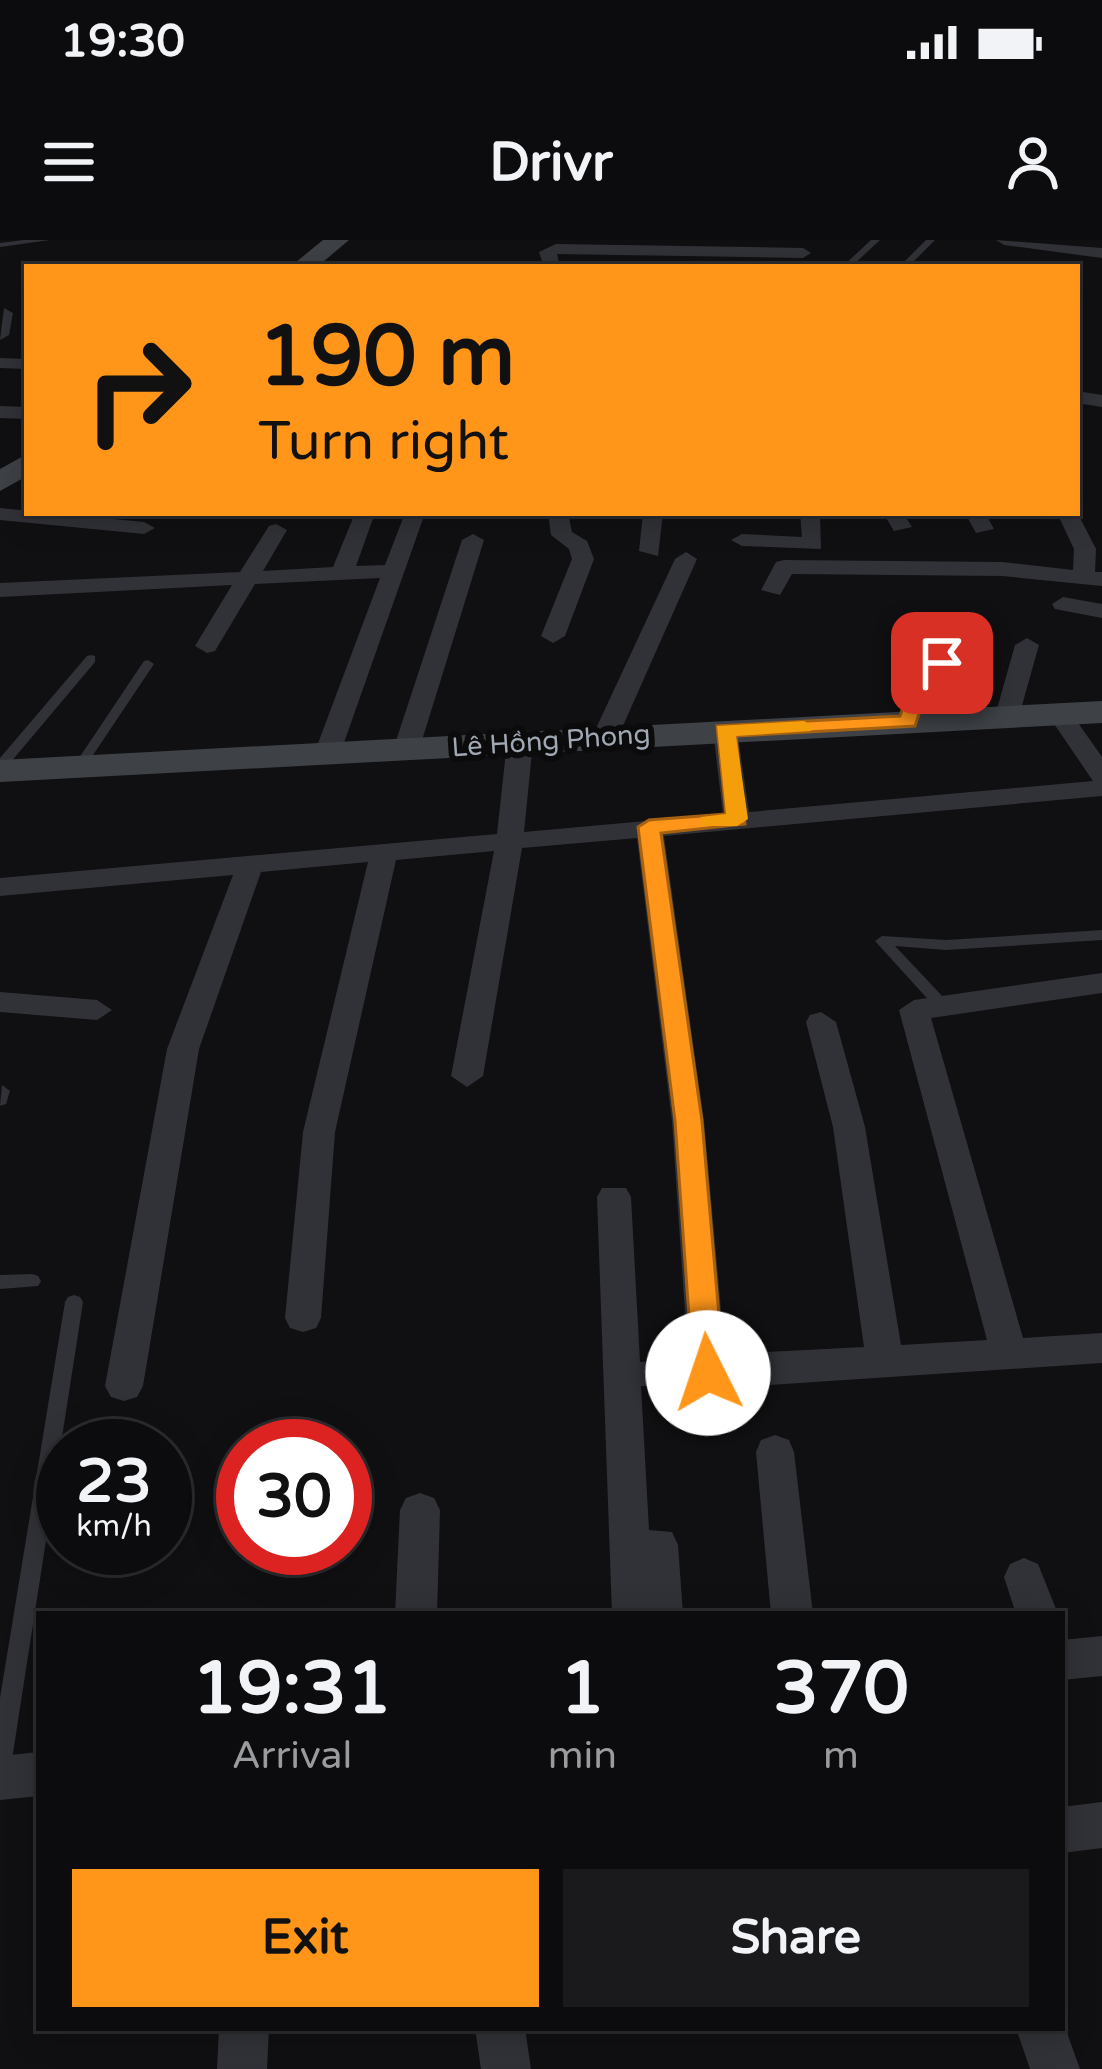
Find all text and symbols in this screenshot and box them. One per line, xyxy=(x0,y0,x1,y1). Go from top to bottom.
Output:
text: 19:30 xyxy=(60,15,185,69)
icon: menu xyxy=(36,129,102,195)
icon: person xyxy=(1000,129,1066,195)
text: Drivr xyxy=(489,130,613,195)
text: 190 m xyxy=(258,307,515,408)
icon: right xyxy=(60,312,216,468)
text: Turn right xyxy=(258,409,509,474)
pin xyxy=(891,612,993,714)
icon: arrive xyxy=(909,630,975,696)
street label: Lê Hồng Phong xyxy=(451,718,651,764)
position arrow xyxy=(645,1310,771,1436)
speed limit sign: 30 xyxy=(216,1419,372,1575)
text: 23 xyxy=(76,1446,152,1518)
text: km/h xyxy=(76,1508,152,1545)
text: 19:31 xyxy=(192,1646,392,1733)
text: 1 xyxy=(560,1646,605,1733)
text: 370 xyxy=(773,1646,909,1733)
text: Arrival xyxy=(232,1732,352,1779)
text: min xyxy=(548,1732,617,1779)
text: m xyxy=(823,1732,859,1779)
button: Exit xyxy=(72,1869,539,2007)
button: Share xyxy=(563,1869,1029,2007)

